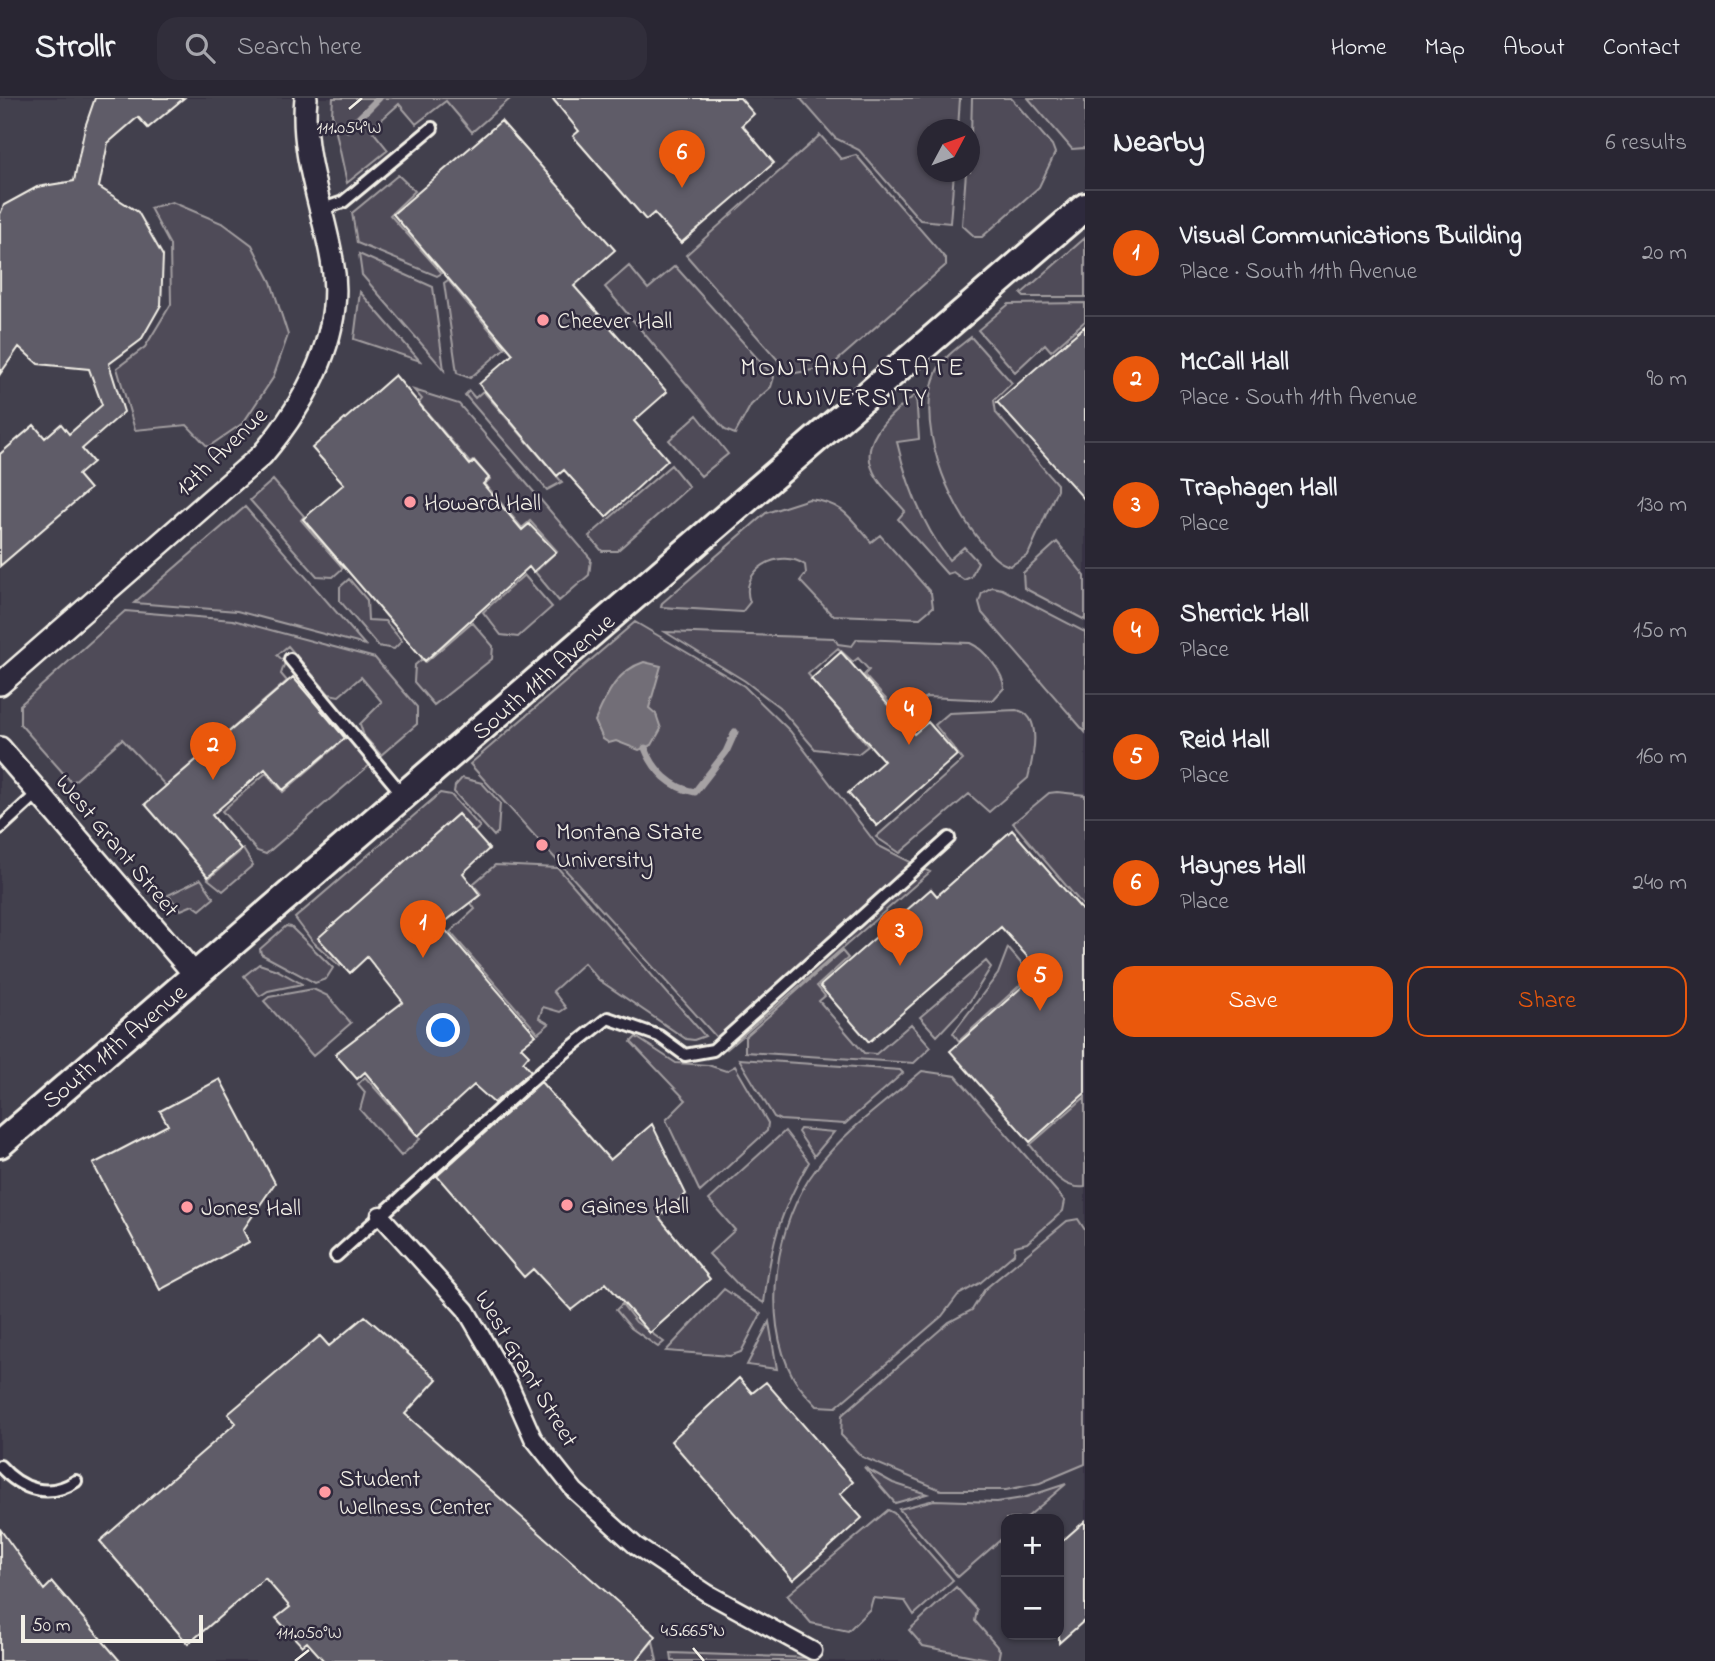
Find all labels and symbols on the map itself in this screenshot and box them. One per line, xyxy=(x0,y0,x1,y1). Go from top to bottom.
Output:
text: 111.054°W xyxy=(316,116,382,142)
north arrow xyxy=(917,119,980,182)
pin: 6 xyxy=(659,130,705,188)
place label: Cheever Hall xyxy=(557,305,672,340)
marker: Cheever Hall xyxy=(535,312,551,328)
district label: MONTANA STATE UNIVERSITY xyxy=(740,350,966,418)
street label: 12th Avenue xyxy=(169,399,277,506)
place label: Howard Hall xyxy=(424,487,541,522)
marker: Howard Hall xyxy=(402,494,418,510)
street label: South 11th Avenue xyxy=(465,606,624,750)
pin: 4 xyxy=(886,687,932,745)
pin: 2 xyxy=(190,722,236,780)
street label: West Grant Street xyxy=(46,767,187,926)
place label: Montana State University xyxy=(556,816,702,880)
marker: Montana State University xyxy=(534,837,550,853)
pin: 1 xyxy=(400,900,446,958)
pin: 3 xyxy=(877,908,923,966)
pin: 5 xyxy=(1017,953,1063,1011)
street label: South 11th Avenue xyxy=(36,977,196,1119)
your location xyxy=(426,1013,460,1047)
place label: Gaines Hall xyxy=(581,1190,689,1225)
place label: Jones Hall xyxy=(201,1192,301,1227)
marker: Gaines Hall xyxy=(559,1197,575,1213)
marker: Jones Hall xyxy=(179,1199,195,1215)
street label: West Grant Street xyxy=(464,1284,586,1454)
place label: Student Wellness Center xyxy=(339,1463,492,1526)
marker: Student Wellness Center xyxy=(317,1484,333,1500)
scale bar xyxy=(21,1612,203,1644)
text: 45.665°N xyxy=(661,1619,725,1645)
text: 111.050°W xyxy=(276,1621,342,1647)

